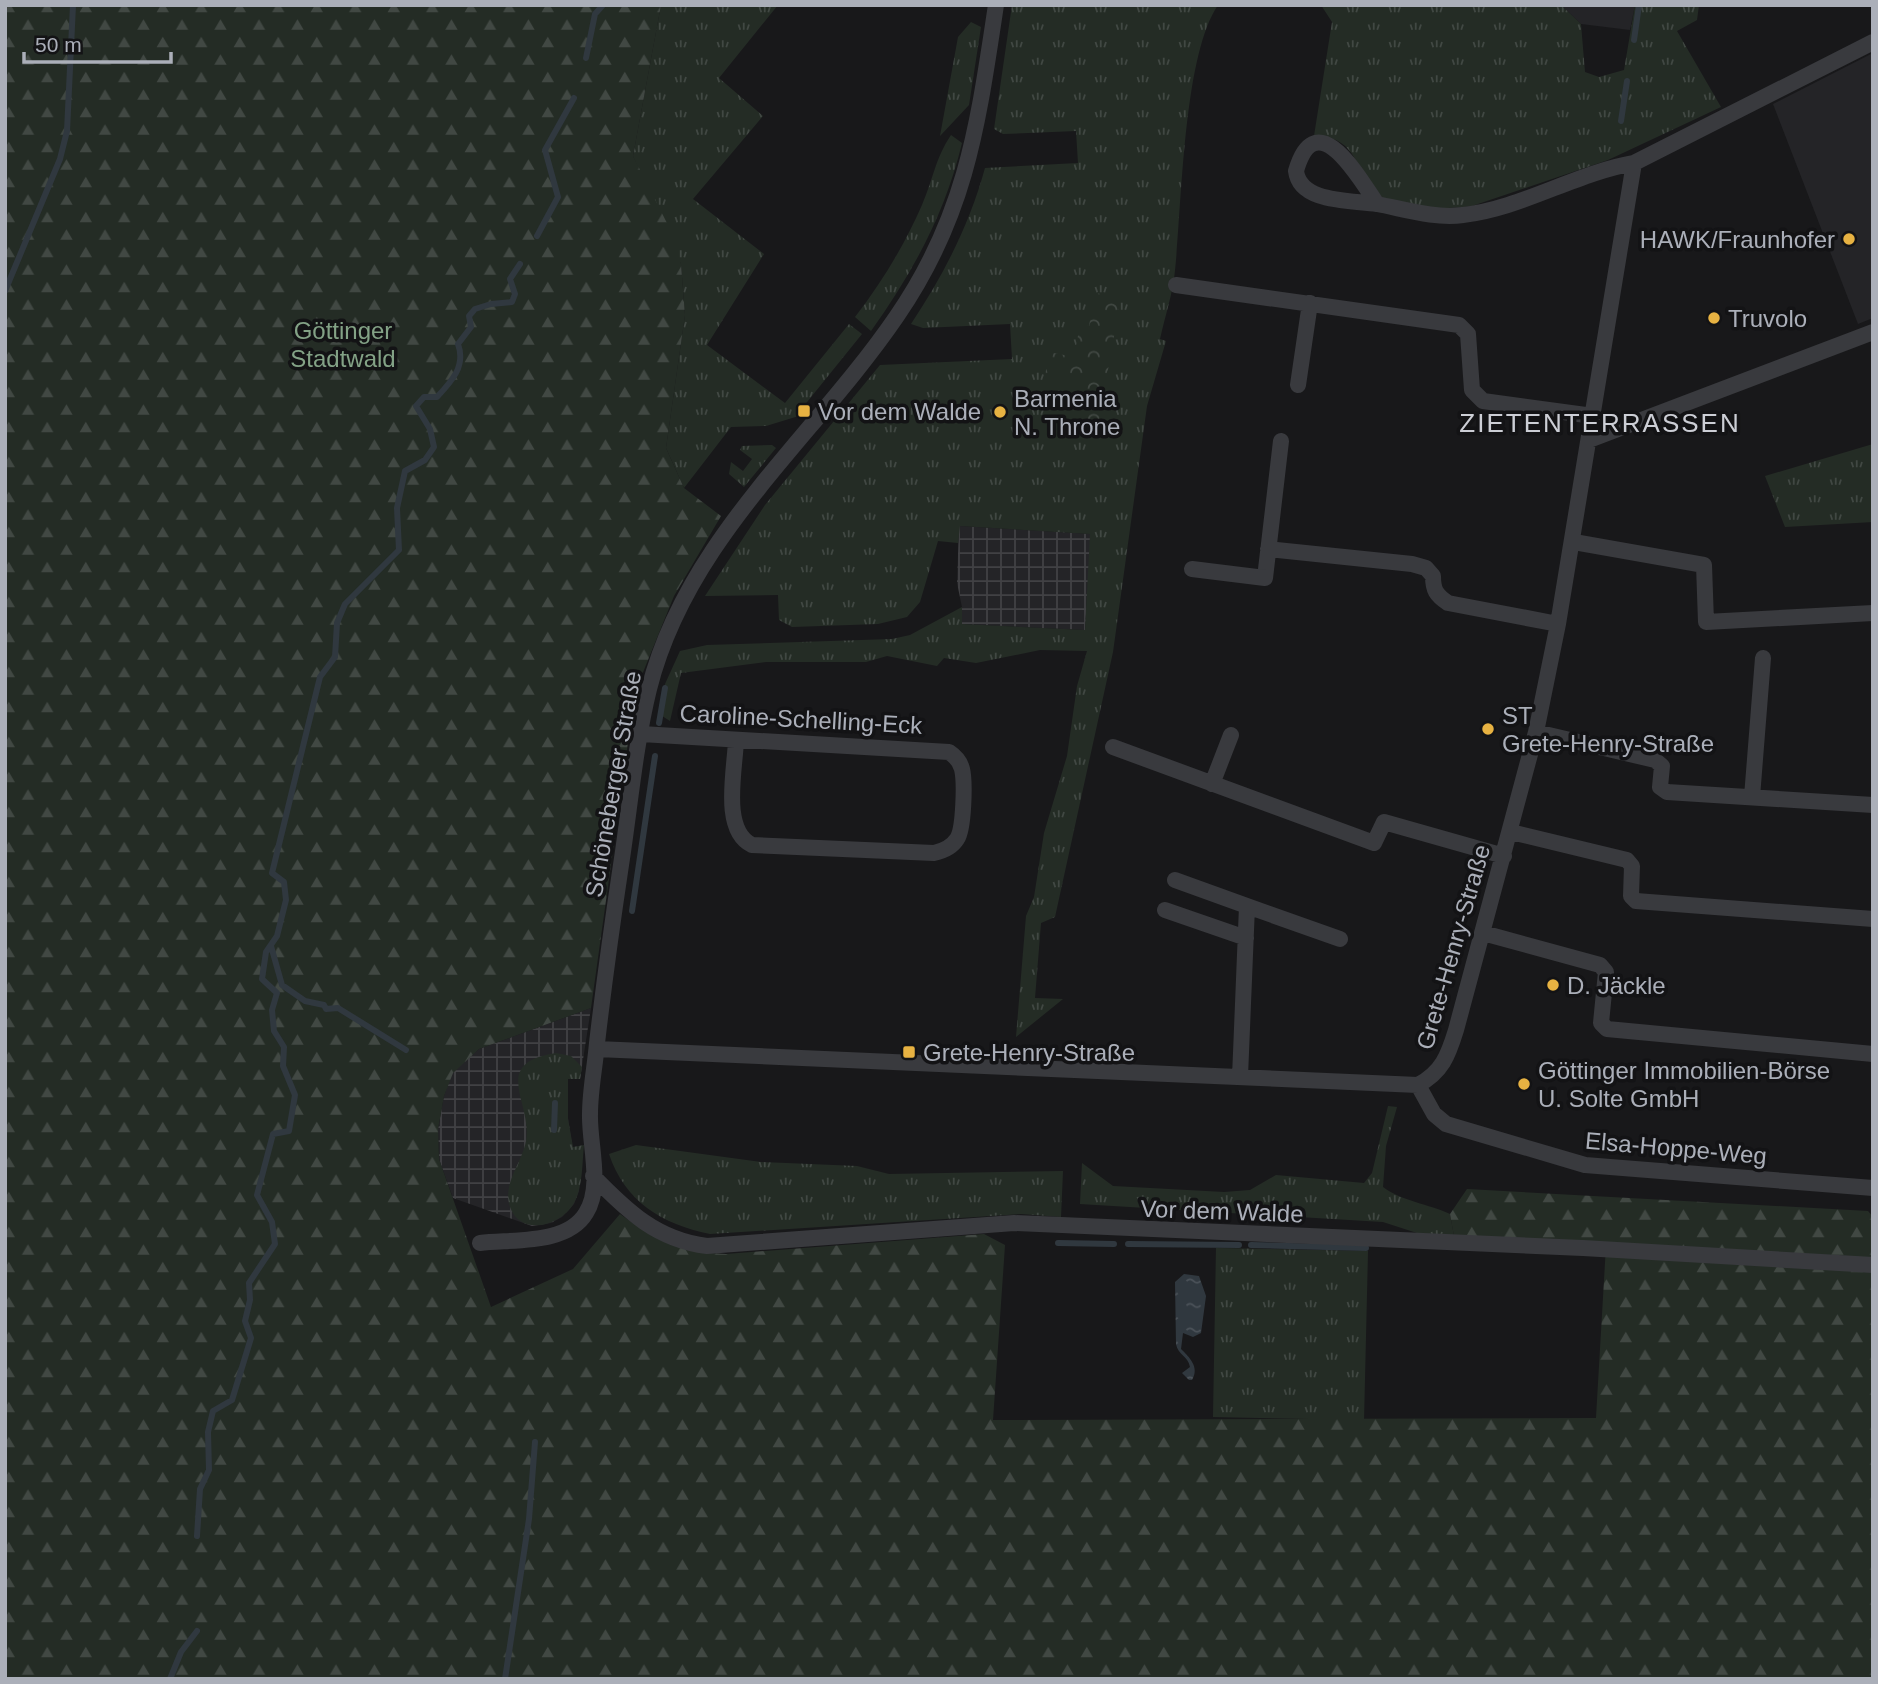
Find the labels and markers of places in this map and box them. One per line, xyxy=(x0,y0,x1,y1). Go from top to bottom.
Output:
place label: HAWK/Fraunhofer xyxy=(1640,226,1835,253)
marker: HAWK/Fraunhofer xyxy=(1841,231,1857,247)
place label: Truvolo xyxy=(1728,305,1807,332)
marker: Truvolo xyxy=(1706,310,1722,326)
place label: Barmenia N. Throne xyxy=(1014,385,1120,440)
place label: Vor dem Walde xyxy=(818,398,981,425)
marker: Vor dem Walde xyxy=(796,403,812,419)
marker: Barmenia N. Throne xyxy=(992,404,1008,420)
place label: ST Grete-Henry-Straße xyxy=(1502,702,1714,757)
marker: ST Grete-Henry-Straße xyxy=(1480,721,1496,737)
place label: D. Jäckle xyxy=(1567,972,1666,999)
marker: D. Jäckle xyxy=(1545,977,1561,993)
place label: Grete-Henry-Straße xyxy=(923,1039,1135,1066)
marker: Grete-Henry-Straße xyxy=(901,1044,917,1060)
place label: Göttinger Immobilien-Börse U. Solte GmbH xyxy=(1538,1057,1830,1112)
marker: Göttinger Immobilien-Börse U. Solte GmbH xyxy=(1516,1076,1532,1092)

